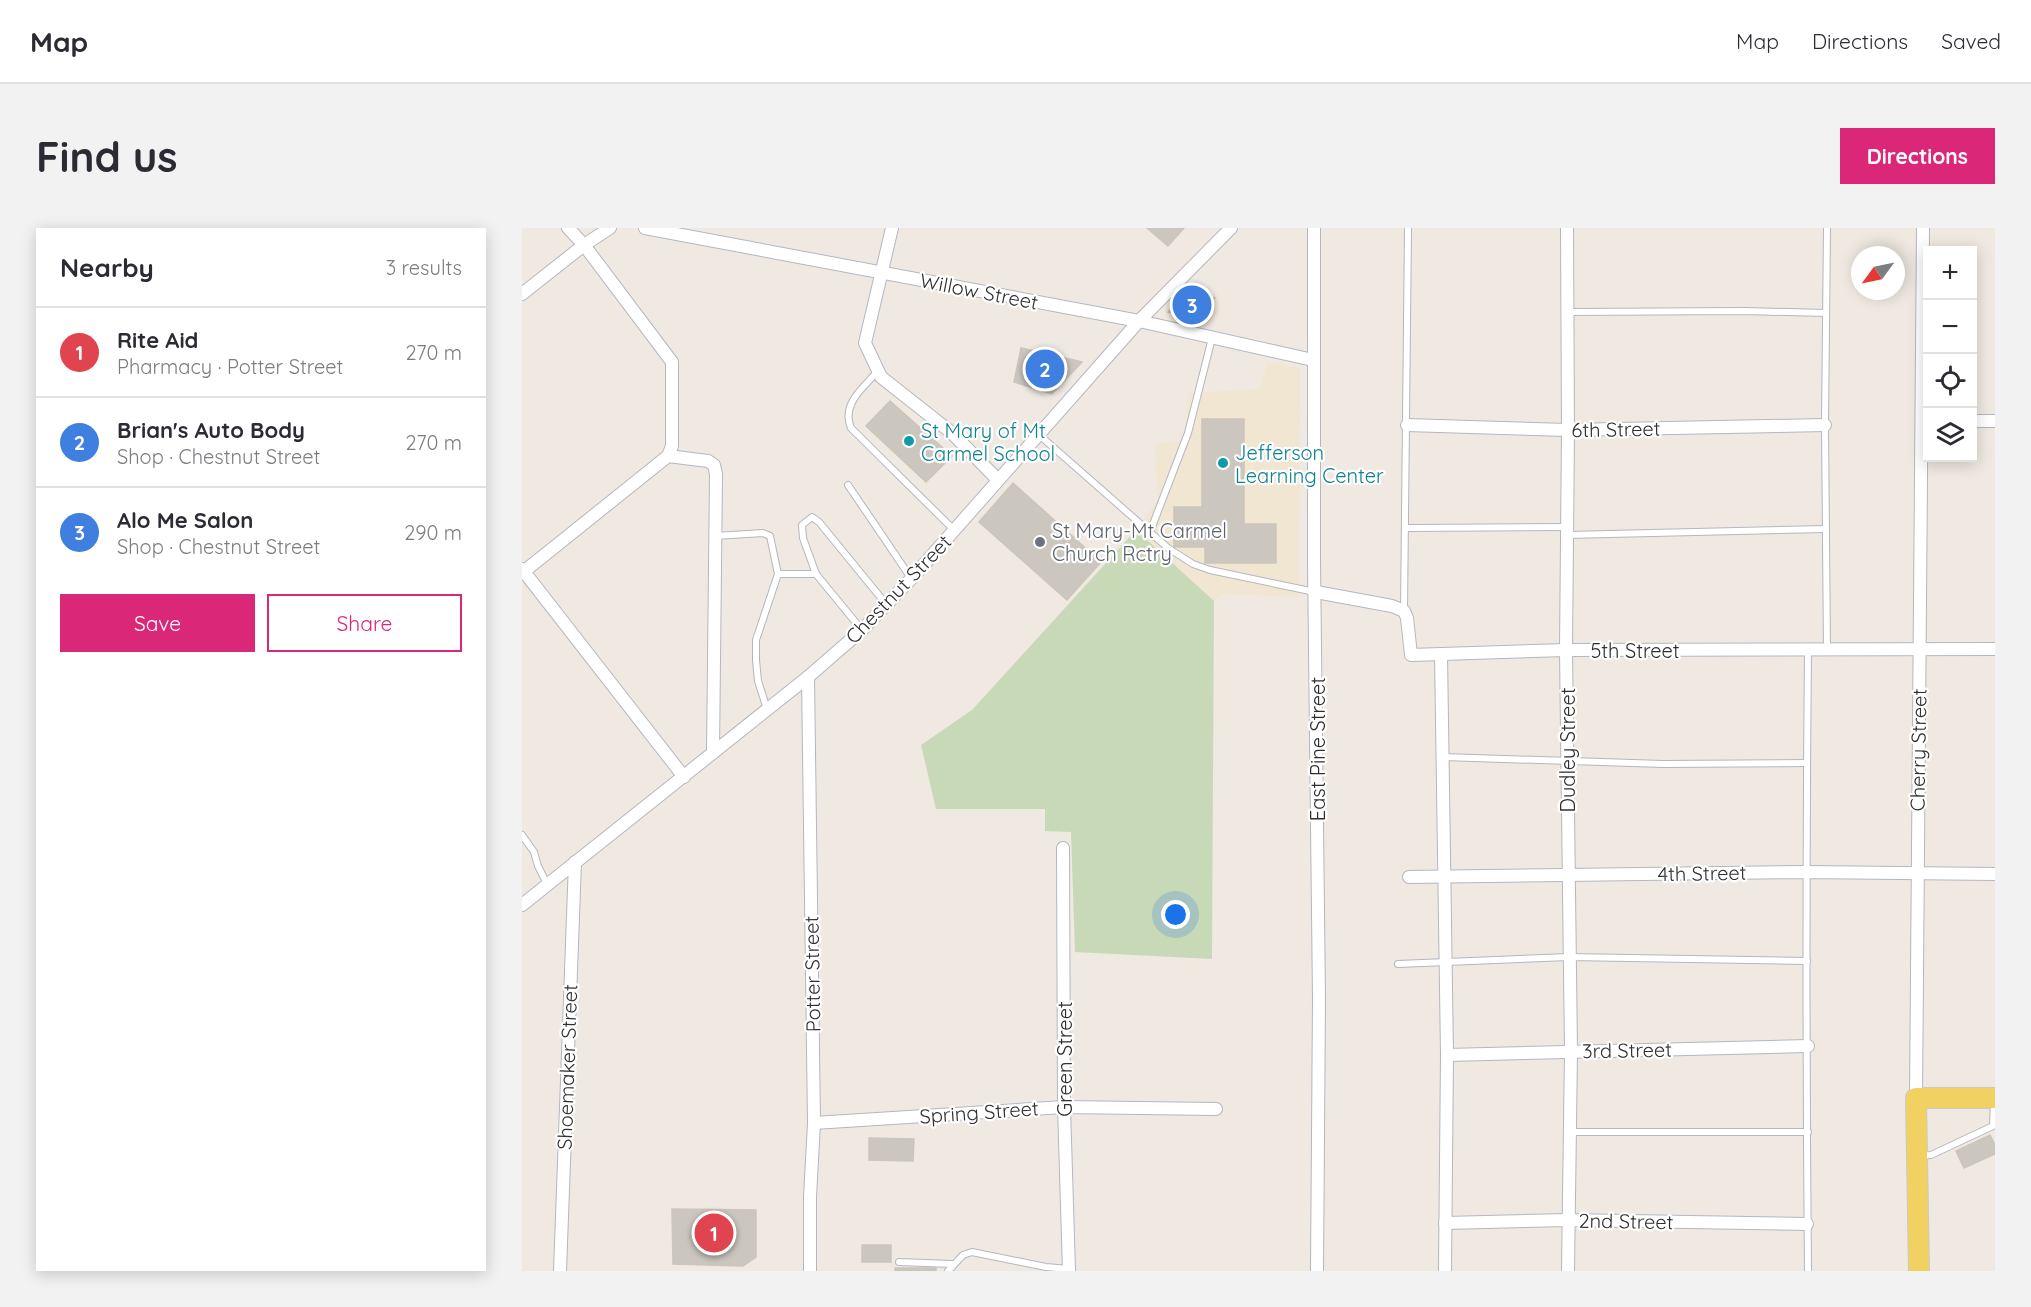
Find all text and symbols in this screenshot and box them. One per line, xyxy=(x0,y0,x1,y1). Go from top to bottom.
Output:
text: Map xyxy=(30,24,88,59)
text: Map xyxy=(1736,28,1779,54)
text: Directions xyxy=(1812,28,1908,54)
text: Saved xyxy=(1941,28,2001,54)
button: Directions xyxy=(1840,128,1995,184)
text: Find us xyxy=(36,130,178,183)
north arrow xyxy=(1851,246,1905,300)
map controls xyxy=(1923,246,1977,462)
button: + xyxy=(1923,246,1977,300)
text: Nearby xyxy=(60,251,154,284)
text: 3 results xyxy=(386,255,462,280)
street label: Willow Street xyxy=(918,267,1040,315)
pin: 3 xyxy=(1172,282,1212,328)
button: − xyxy=(1923,300,1977,354)
text: Rite Aid xyxy=(117,326,198,354)
text: 1 xyxy=(76,340,83,365)
text: 270 m xyxy=(405,340,462,365)
pin: 2 xyxy=(1026,346,1064,392)
text: Pharmacy · Potter Street xyxy=(117,354,343,379)
button: locate xyxy=(1923,354,1977,408)
button: layers xyxy=(1923,408,1977,462)
text: Brian's Auto Body xyxy=(117,416,305,444)
street label: 6th Street xyxy=(1571,416,1661,442)
place label: St Mary of Mt Carmel School xyxy=(921,418,1055,466)
text: 2 xyxy=(74,430,85,455)
text: 270 m xyxy=(405,430,462,455)
marker: St Mary of Mt Carmel School xyxy=(902,434,916,448)
place label: Jefferson Learning Center xyxy=(1235,440,1384,488)
text: Shop · Chestnut Street xyxy=(117,444,320,469)
marker: Jefferson Learning Center xyxy=(1216,456,1230,470)
text: Alo Me Salon xyxy=(117,506,253,534)
place label: St Mary-Mt Carmel Church Rctry xyxy=(1052,518,1227,566)
text: 3 xyxy=(74,520,85,545)
text: 290 m xyxy=(404,520,462,545)
street label: Chestnut Street xyxy=(840,529,956,649)
text: Shop · Chestnut Street xyxy=(117,534,320,559)
marker: St Mary-Mt Carmel Church Rctry xyxy=(1033,535,1047,549)
button: Save xyxy=(60,594,255,652)
button: Share xyxy=(267,594,462,652)
street label: 5th Street xyxy=(1590,638,1680,663)
street label: East Pine Street xyxy=(1305,677,1330,821)
street label: Dudley Street xyxy=(1555,687,1580,812)
street label: Cherry Street xyxy=(1904,688,1932,812)
street label: 4th Street xyxy=(1657,860,1747,886)
your location xyxy=(1161,900,1190,929)
street label: Potter Street xyxy=(798,915,826,1032)
street label: Shoemaker Street xyxy=(552,984,582,1150)
street label: Green Street xyxy=(1052,1001,1077,1117)
street label: 3rd Street xyxy=(1582,1037,1672,1063)
street label: Spring Street xyxy=(919,1095,1040,1129)
street label: 2nd Street xyxy=(1578,1208,1674,1234)
pin: 1 xyxy=(694,1210,734,1256)

